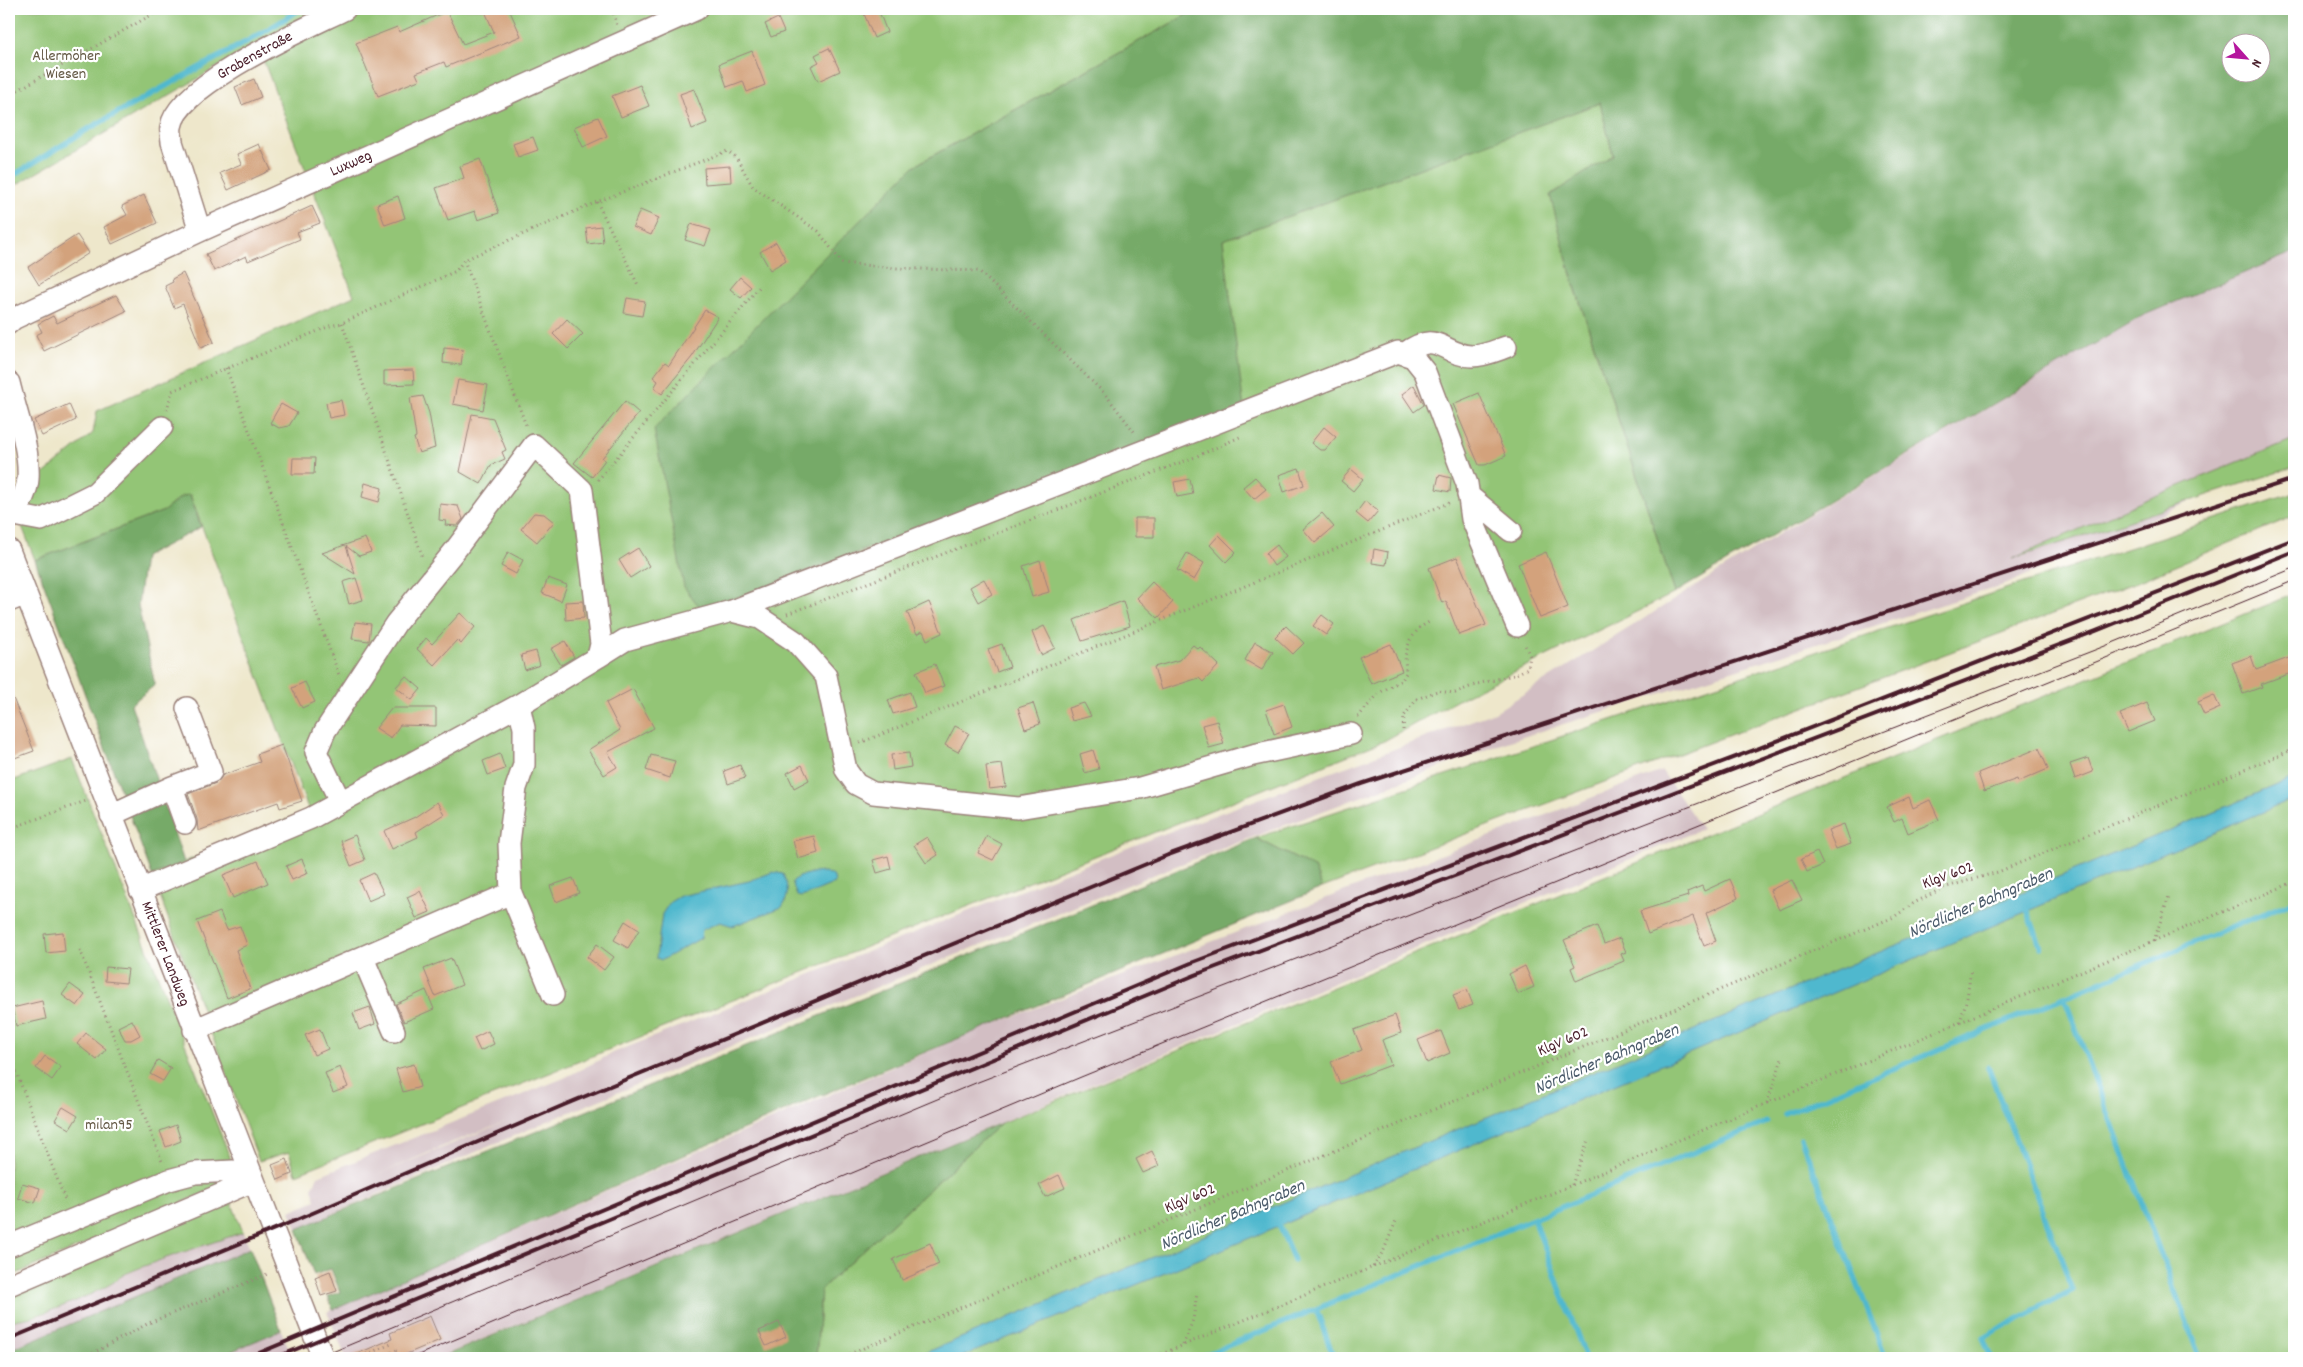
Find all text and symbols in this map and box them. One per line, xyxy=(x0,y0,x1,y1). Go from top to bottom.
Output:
street label: Grabenstraße xyxy=(213,26,297,86)
north arrow xyxy=(2220,32,2270,82)
park label: Allermöher Wiesen xyxy=(32,45,100,86)
text: N xyxy=(2245,55,2266,71)
street label: Luxweg xyxy=(326,145,376,183)
street label: KlgV 602 xyxy=(1919,856,1977,896)
water label: Nördlicher Bahngraben xyxy=(1905,862,2058,946)
street label: Mittlerer Landweg xyxy=(134,898,196,1010)
water label: Nördlicher Bahngraben xyxy=(1531,1018,1684,1102)
street label: KlgV 602 xyxy=(1534,1021,1592,1063)
park label: milan95 xyxy=(85,1114,133,1137)
water label: Nördlicher Bahngraben xyxy=(1157,1174,1310,1258)
street label: KlgV 602 xyxy=(1161,1178,1219,1220)

